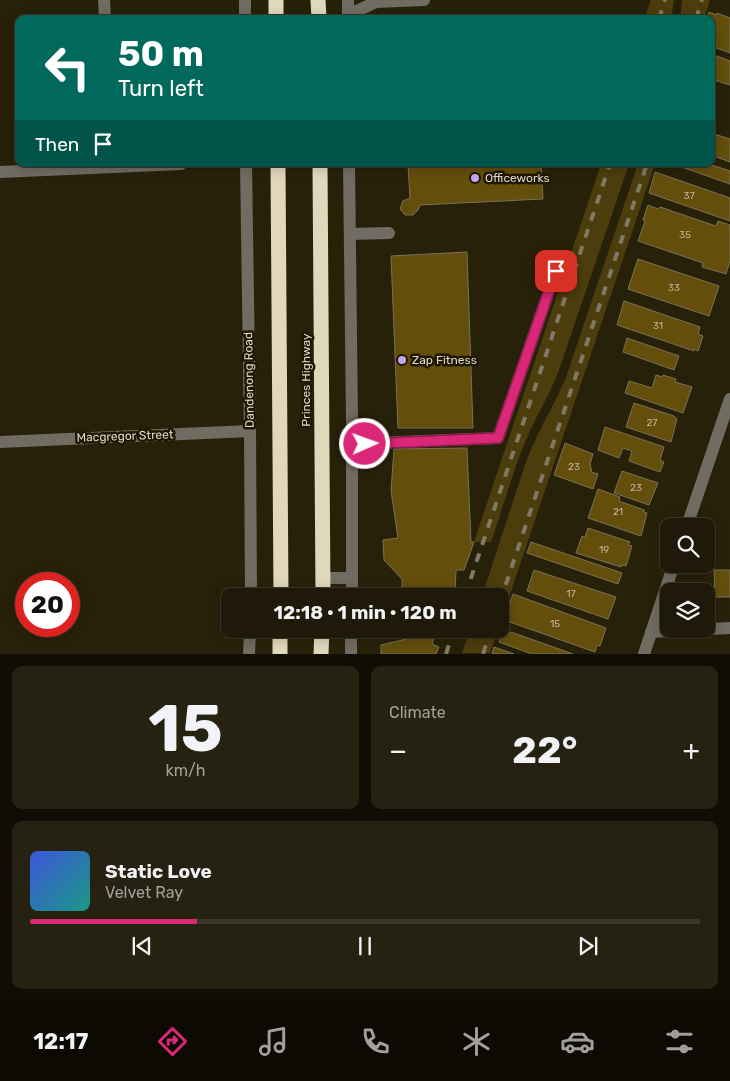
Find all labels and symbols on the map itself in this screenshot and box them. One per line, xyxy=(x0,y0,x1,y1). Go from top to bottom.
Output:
place label: Officeworks xyxy=(485,171,550,185)
marker: Officeworks xyxy=(469,172,481,184)
house number: 37 xyxy=(683,190,695,202)
house number: 35 xyxy=(679,229,691,241)
pin xyxy=(535,250,577,292)
house number: 33 xyxy=(668,282,680,294)
house number: 31 xyxy=(653,320,663,332)
street label: Dandenong Road xyxy=(241,332,257,428)
street label: Princes Highway xyxy=(299,333,313,427)
place label: Zap Fitness xyxy=(412,353,477,367)
marker: Zap Fitness xyxy=(396,354,408,366)
position arrow xyxy=(338,417,390,469)
house number: 27 xyxy=(647,417,658,429)
street label: Macgregor Street xyxy=(76,427,174,445)
house number: 23 xyxy=(568,461,580,473)
house number: 23 xyxy=(630,482,642,494)
house number: 21 xyxy=(613,506,623,518)
house number: 19 xyxy=(599,544,609,556)
speed limit sign: 20 xyxy=(15,572,80,637)
house number: 17 xyxy=(566,588,576,600)
house number: 15 xyxy=(550,618,560,630)

